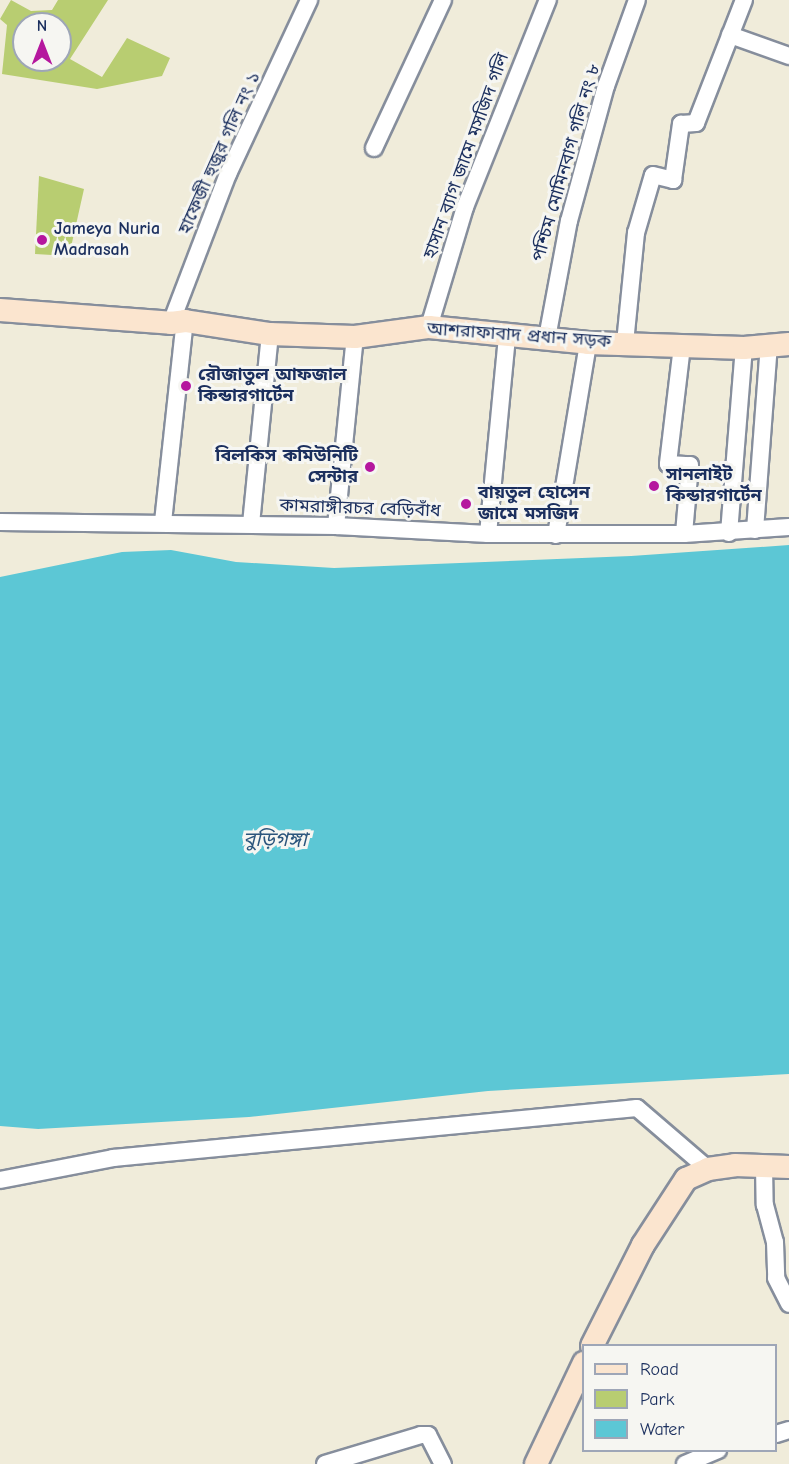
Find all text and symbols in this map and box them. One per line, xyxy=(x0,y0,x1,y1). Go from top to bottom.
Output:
north arrow xyxy=(12,12,72,72)
text: N xyxy=(37,17,47,35)
street label: হাসান ব্যাগ জামে মসজিদ গলি xyxy=(420,50,514,262)
street label: পশ্চিম মোমিনবাগ গলি নং ৮ xyxy=(528,62,606,264)
street label: হাফেজী হুজুর গলি নং ১ xyxy=(174,68,266,238)
place label: Jameya Nuria Madrasah xyxy=(54,219,160,262)
marker: Jameya Nuria Madrasah xyxy=(35,233,49,247)
street label: আশরাফাবাদ প্রধান সড়ক xyxy=(426,319,612,353)
place label: রৌজাতুল আফজাল কিন্ডারগার্টেন xyxy=(198,365,347,407)
marker: রৌজাতুল আফজাল কিন্ডারগার্টেন xyxy=(179,379,193,393)
place label: বিলকিস কমিউনিটি সেন্টার xyxy=(215,446,358,488)
marker: বিলকিস কমিউনিটি সেন্টার xyxy=(363,460,377,474)
place label: সানলাইট কিন্ডারগার্টেন xyxy=(666,465,762,508)
marker: সানলাইট কিন্ডারগার্টেন xyxy=(647,479,661,493)
place label: বায়তুল হোসেন জামে মসজিদ xyxy=(478,483,590,526)
street label: কামরাঙ্গীরচর বেড়িবাঁধ xyxy=(279,495,441,523)
marker: বায়তুল হোসেন জামে মসজিদ xyxy=(459,497,473,511)
water label: বুড়িগঙ্গা xyxy=(243,827,307,851)
legend xyxy=(582,1344,777,1452)
text: Road xyxy=(640,1359,679,1380)
text: Park xyxy=(640,1389,674,1410)
text: Water xyxy=(640,1419,684,1440)

